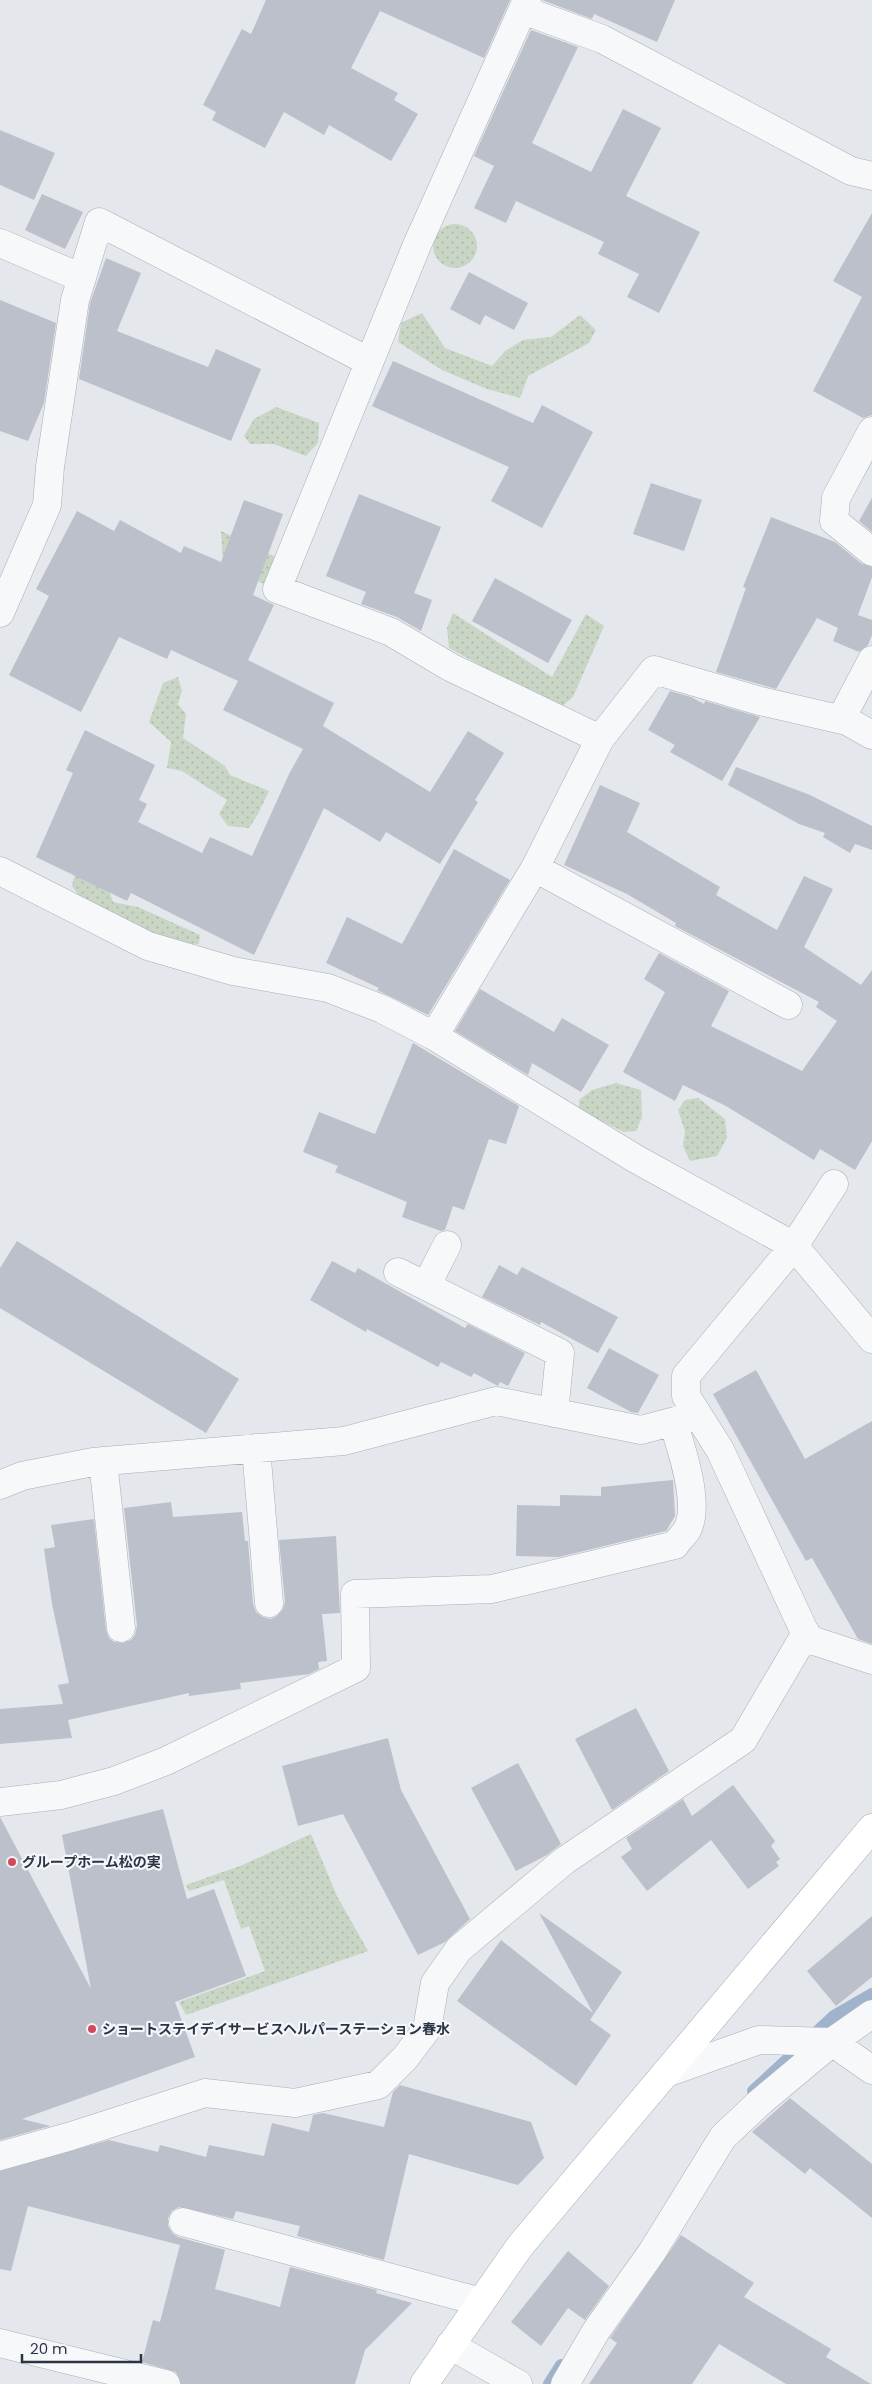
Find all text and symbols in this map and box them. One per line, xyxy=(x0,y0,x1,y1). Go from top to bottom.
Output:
place label: グループホーム松の実 xyxy=(22,1852,161,1872)
marker: グループホーム松の実 xyxy=(6,1856,18,1868)
place label: ショートステイデイサービスヘルパーステーション春水 xyxy=(102,2019,450,2039)
marker: ショートステイデイサービスヘルパーステーション春水 xyxy=(86,2023,98,2035)
scale bar xyxy=(22,2332,141,2364)
text: 20 m xyxy=(30,2338,68,2359)

